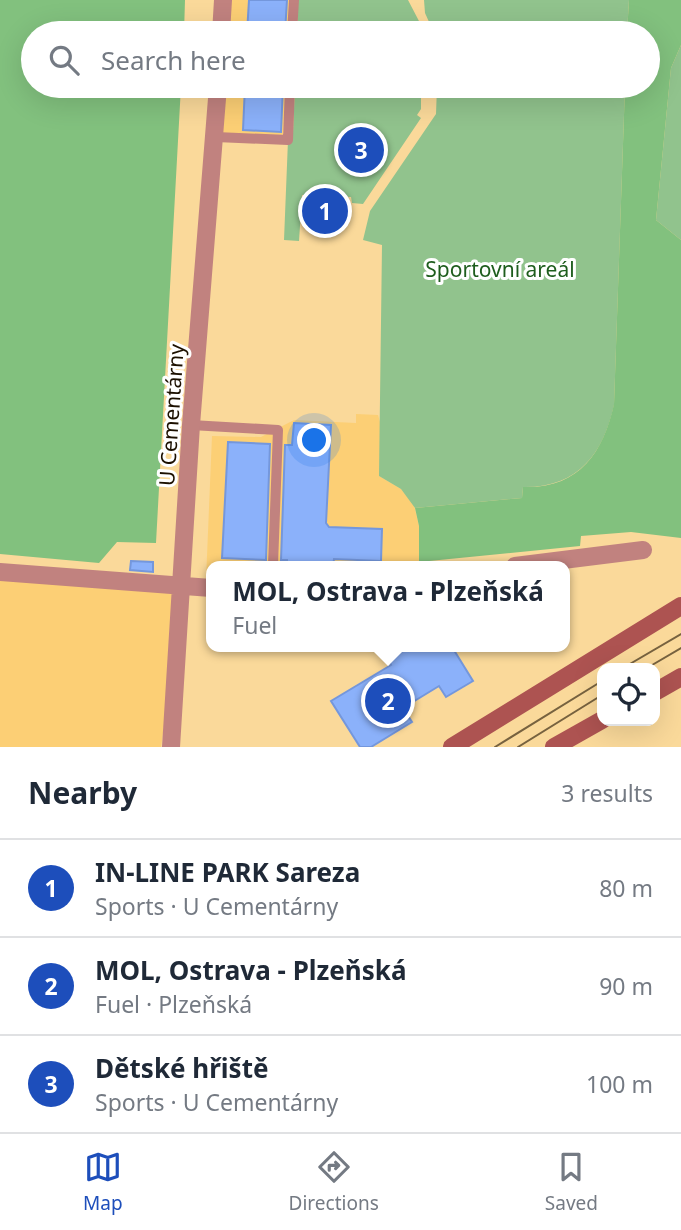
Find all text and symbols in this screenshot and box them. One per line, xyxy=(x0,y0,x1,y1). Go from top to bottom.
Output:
search box xyxy=(21,21,660,98)
icon: search xyxy=(45,41,83,79)
text: Search here xyxy=(101,42,246,78)
pin: 3 xyxy=(338,124,384,176)
pin: 1 xyxy=(302,185,348,237)
park label: Sportovní areál xyxy=(425,255,575,283)
street label: U Cementárny xyxy=(152,343,190,487)
your location xyxy=(297,423,331,457)
popup xyxy=(206,561,570,652)
text: MOL, Ostrava - Plzeňská xyxy=(232,573,544,609)
text: Fuel xyxy=(232,609,277,641)
map controls xyxy=(597,663,660,726)
button: locate xyxy=(597,663,660,726)
pin: 2 xyxy=(365,675,411,727)
text: Nearby xyxy=(28,772,137,813)
text: 3 results xyxy=(561,777,653,809)
text: IN-LINE PARK Sareza xyxy=(95,854,360,890)
text: 1 xyxy=(44,872,58,904)
text: 80 m xyxy=(599,872,653,904)
text: Sports · U Cementárny xyxy=(95,890,338,922)
text: MOL, Ostrava - Plzeňská xyxy=(95,952,407,988)
text: 2 xyxy=(44,970,58,1002)
text: 90 m xyxy=(599,970,653,1002)
text: Fuel · Plzeňská xyxy=(95,988,252,1020)
text: Dětské hřiště xyxy=(95,1050,268,1086)
text: 3 xyxy=(44,1068,58,1100)
text: 100 m xyxy=(586,1068,653,1100)
text: Sports · U Cementárny xyxy=(95,1086,338,1118)
tab: Map xyxy=(83,1148,123,1216)
tab: Directions xyxy=(289,1148,379,1216)
tab: Saved xyxy=(545,1148,598,1216)

